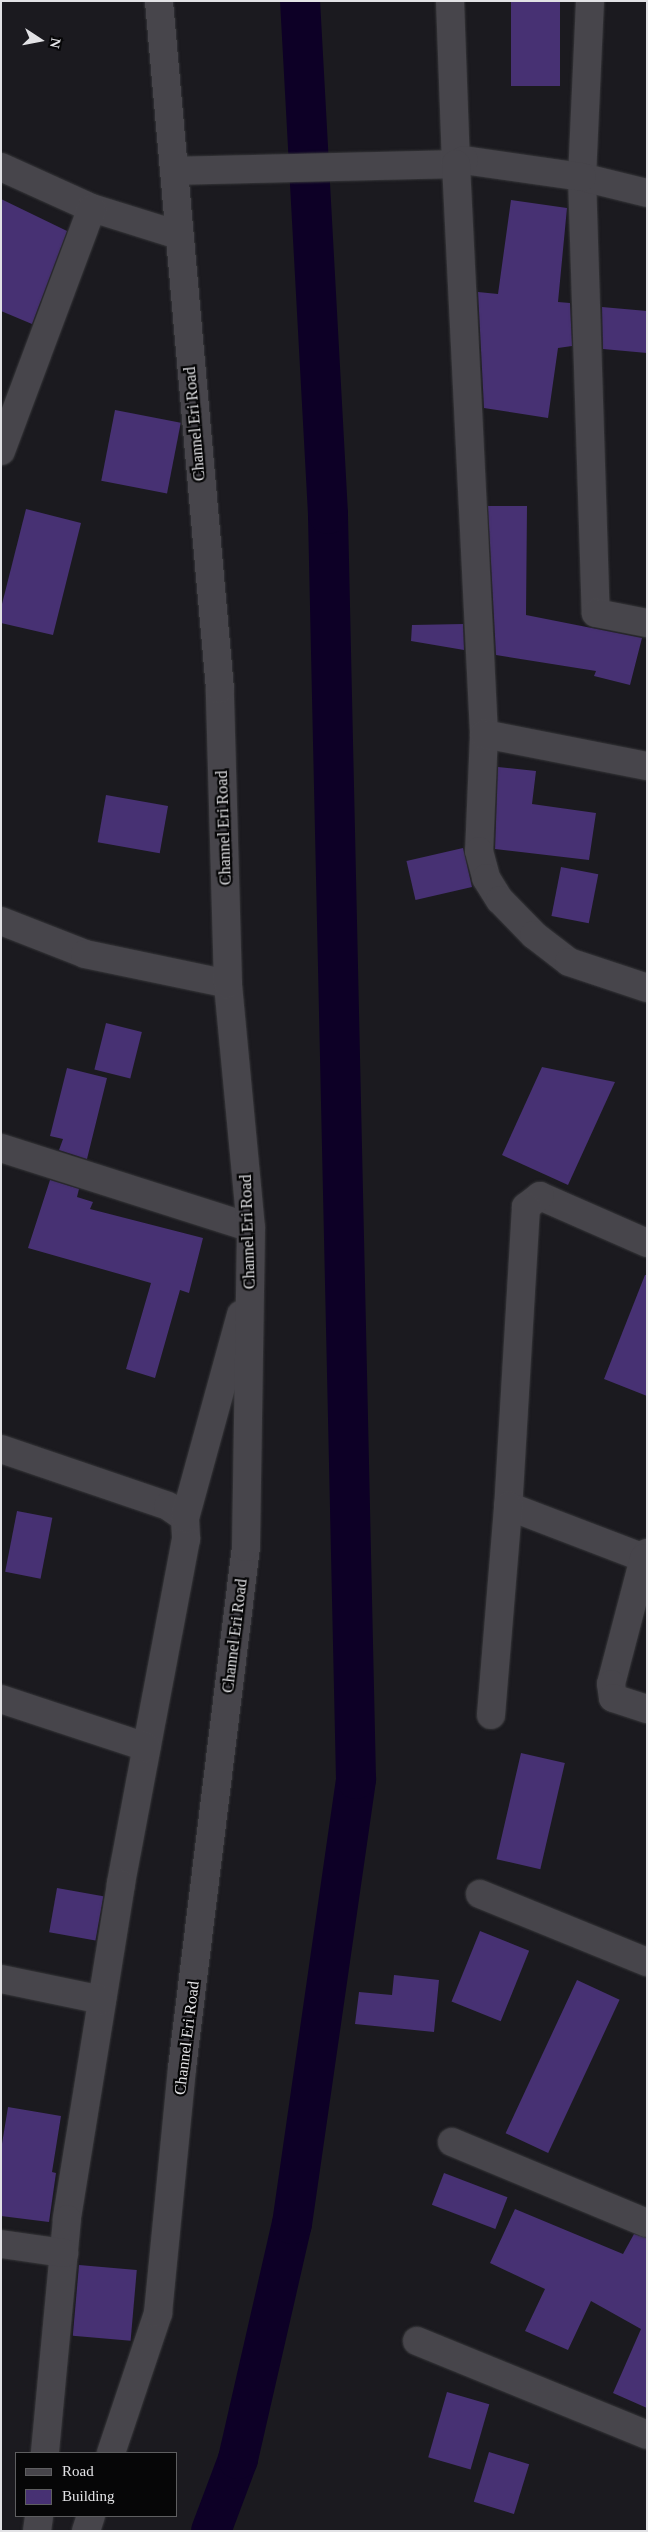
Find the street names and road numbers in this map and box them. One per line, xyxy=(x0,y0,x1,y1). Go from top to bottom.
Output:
street label: Channel Eri Road xyxy=(180,366,210,482)
street label: Channel Eri Road xyxy=(212,770,236,886)
street label: Channel Eri Road xyxy=(236,1174,260,1290)
street label: Channel Eri Road xyxy=(218,1578,252,1694)
street label: Channel Eri Road xyxy=(170,1980,204,2096)

